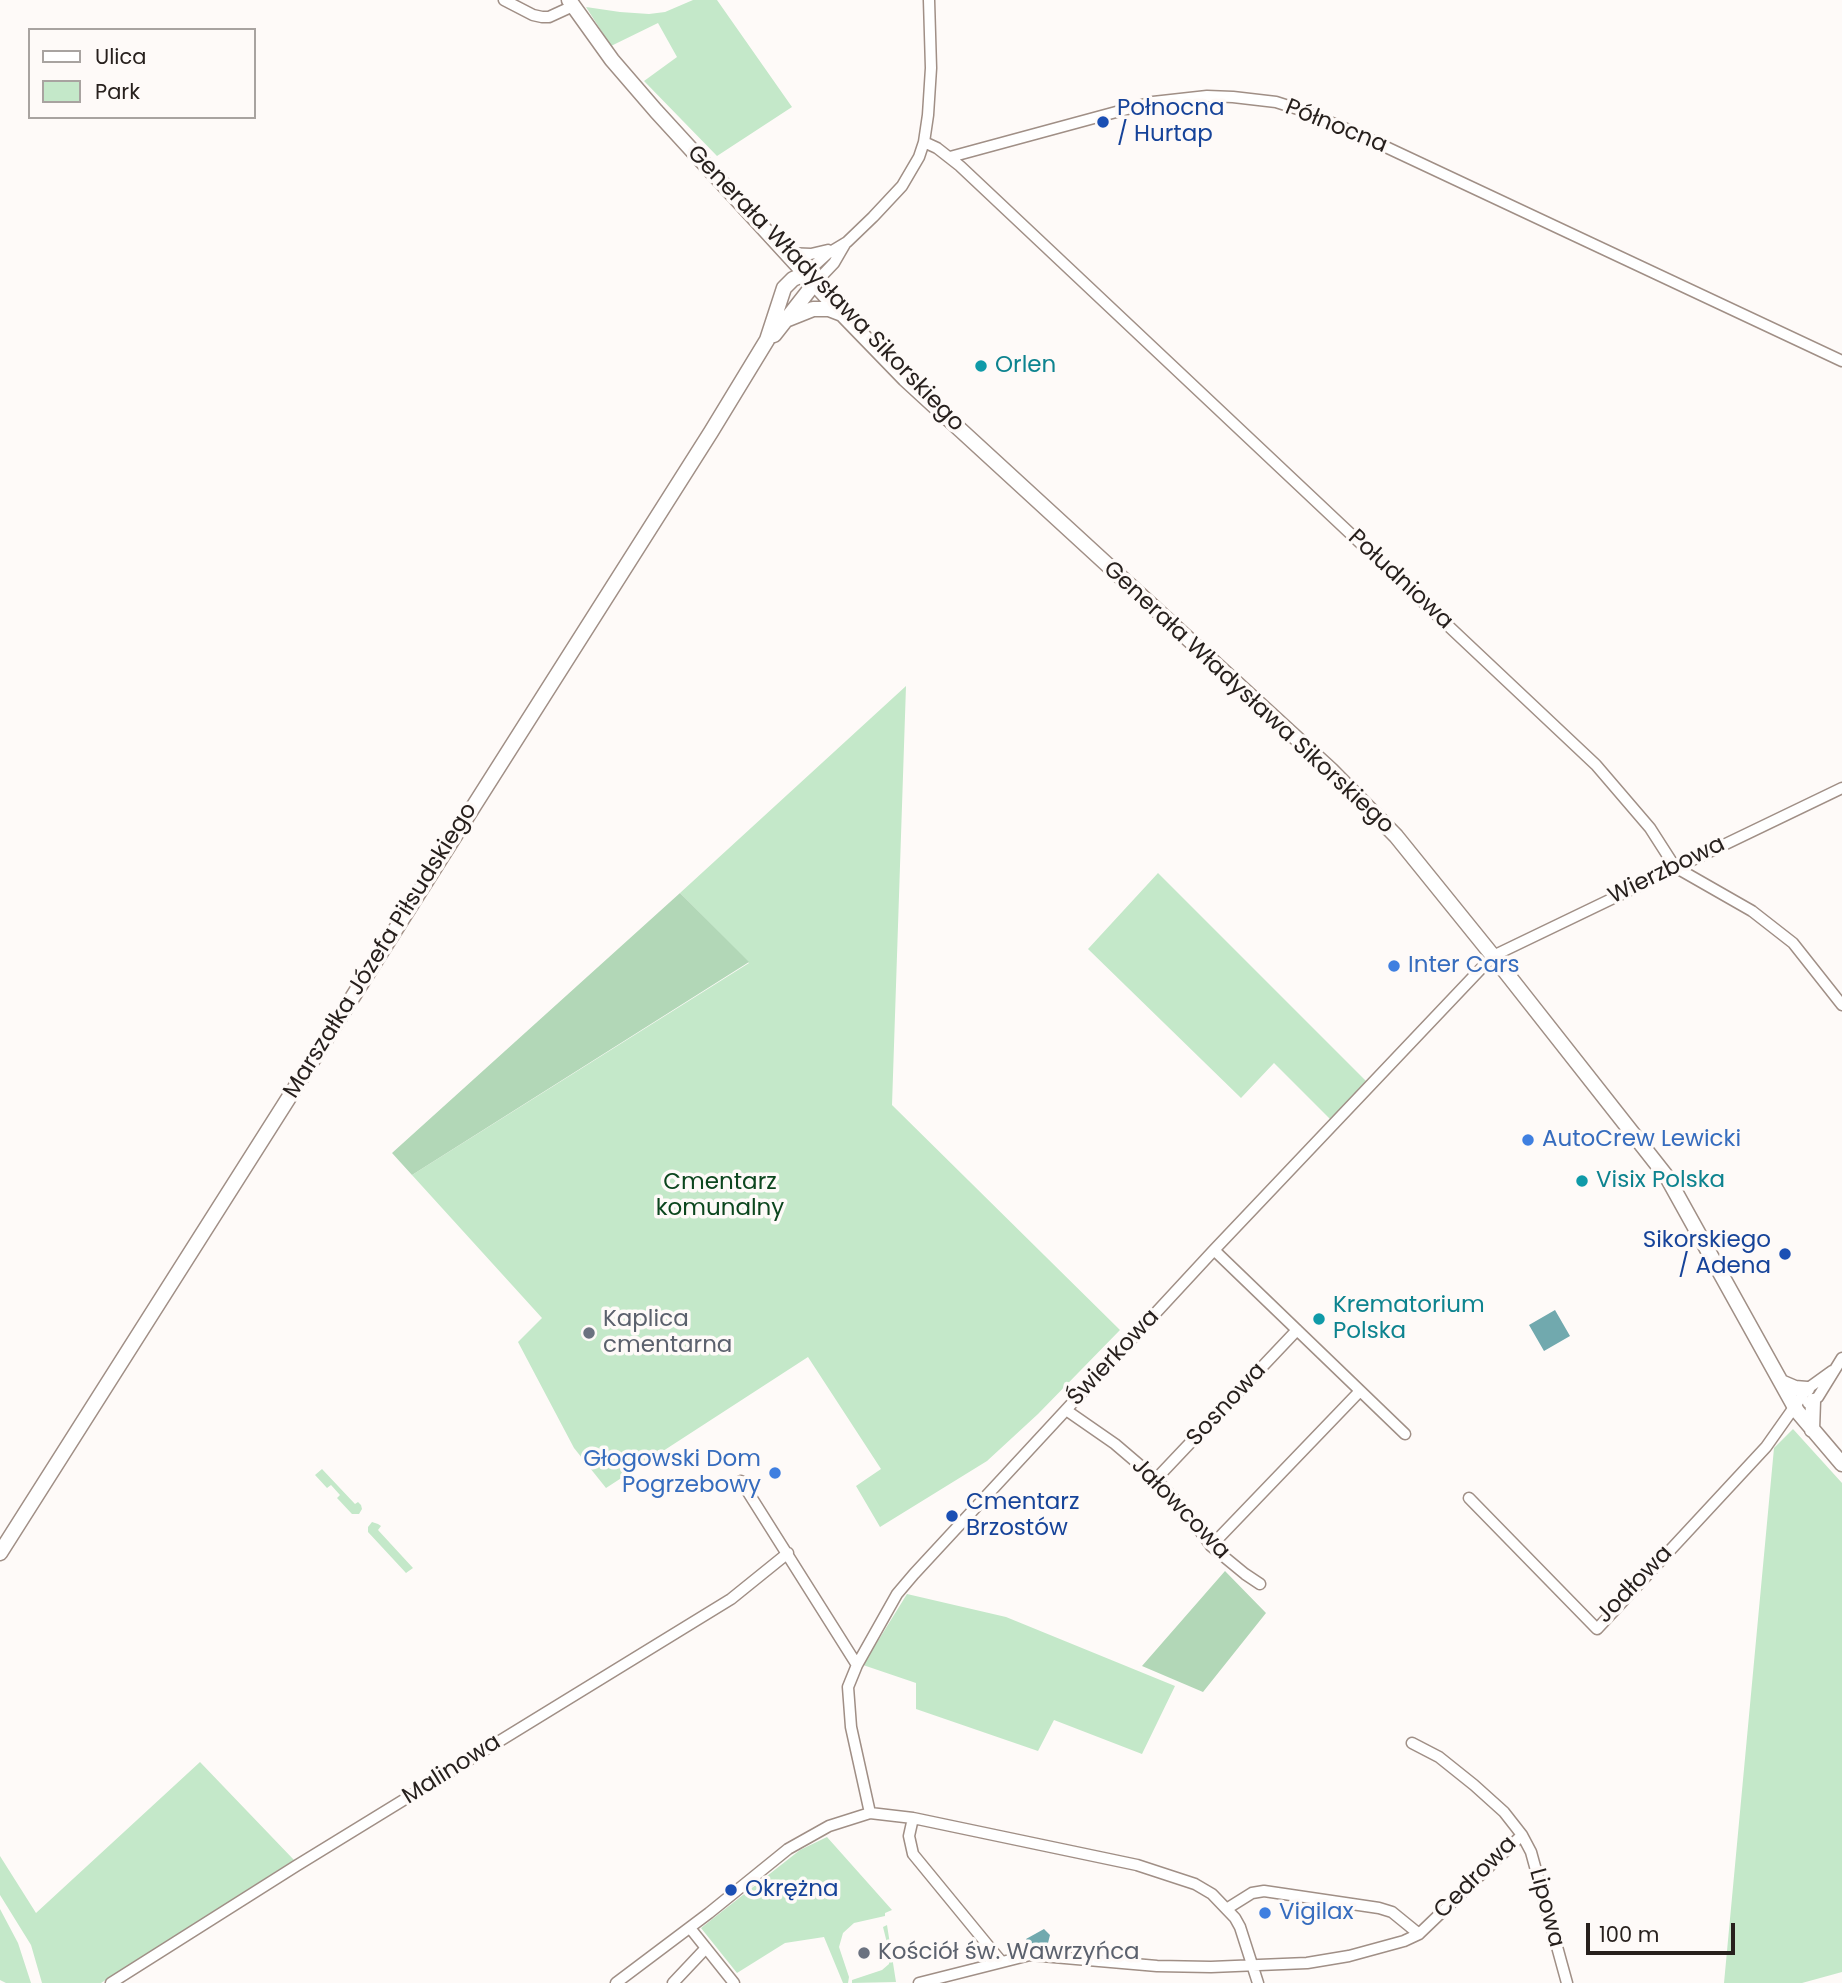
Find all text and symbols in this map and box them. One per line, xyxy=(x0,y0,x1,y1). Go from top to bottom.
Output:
legend xyxy=(28,28,256,119)
text: Ulica xyxy=(95,42,146,71)
text: Park xyxy=(95,77,140,106)
street label: Północna xyxy=(1281,94,1391,160)
place label: Połnocna / Hurtap xyxy=(1117,95,1224,149)
marker: Połnocna / Hurtap xyxy=(1095,114,1111,130)
street label: Generała Władysława Sikorskiego xyxy=(681,140,969,438)
place label: Orlen xyxy=(995,352,1056,380)
marker: Orlen xyxy=(973,358,989,374)
street label: Południowa xyxy=(1342,524,1458,636)
street label: Generała Władysława Sikorskiego xyxy=(1097,556,1399,840)
street label: Marszałka Józefa Piłsudskiego xyxy=(278,798,484,1104)
street label: Wierzbowa xyxy=(1604,831,1730,911)
place label: Inter Cars xyxy=(1408,952,1520,980)
marker: Inter Cars xyxy=(1386,958,1402,974)
place label: AutoCrew Lewicki xyxy=(1542,1126,1741,1154)
marker: AutoCrew Lewicki xyxy=(1520,1132,1536,1148)
place label: Visix Polska xyxy=(1596,1167,1725,1195)
park label: Cmentarz komunalny xyxy=(656,1169,784,1223)
marker: Visix Polska xyxy=(1574,1173,1590,1189)
place label: Sikorskiego / Adena xyxy=(1643,1227,1771,1281)
marker: Sikorskiego / Adena xyxy=(1777,1246,1793,1262)
place label: Krematorium Polska xyxy=(1333,1292,1485,1346)
street label: Świerkowa xyxy=(1062,1304,1166,1412)
place label: Kaplica cmentarna xyxy=(603,1306,732,1360)
marker: Krematorium Polska xyxy=(1311,1311,1327,1327)
marker: Kaplica cmentarna xyxy=(581,1325,597,1341)
street label: Sosnowa xyxy=(1181,1358,1273,1452)
place label: Głogowski Dom Pogrzebowy xyxy=(583,1446,761,1500)
street label: Jałowcowa xyxy=(1125,1453,1235,1565)
marker: Głogowski Dom Pogrzebowy xyxy=(767,1465,783,1481)
place label: Cmentarz Brzostów xyxy=(966,1489,1079,1543)
marker: Cmentarz Brzostów xyxy=(944,1508,960,1524)
street label: Jodłowa xyxy=(1591,1540,1679,1630)
street label: Malinowa xyxy=(398,1729,506,1811)
street label: Cedrowa xyxy=(1429,1831,1523,1925)
street label: Lipowa xyxy=(1522,1866,1570,1950)
place label: Okrężna xyxy=(745,1876,838,1904)
marker: Okrężna xyxy=(723,1882,739,1898)
place label: Vigilax xyxy=(1279,1899,1354,1927)
marker: Vigilax xyxy=(1257,1905,1273,1921)
scale bar xyxy=(1590,1910,1739,1954)
text: 100 m xyxy=(1599,1920,1659,1949)
place label: Kościół św. Wawrzyńca xyxy=(878,1939,1140,1967)
marker: Kościół św. Wawrzyńca xyxy=(856,1945,872,1961)

